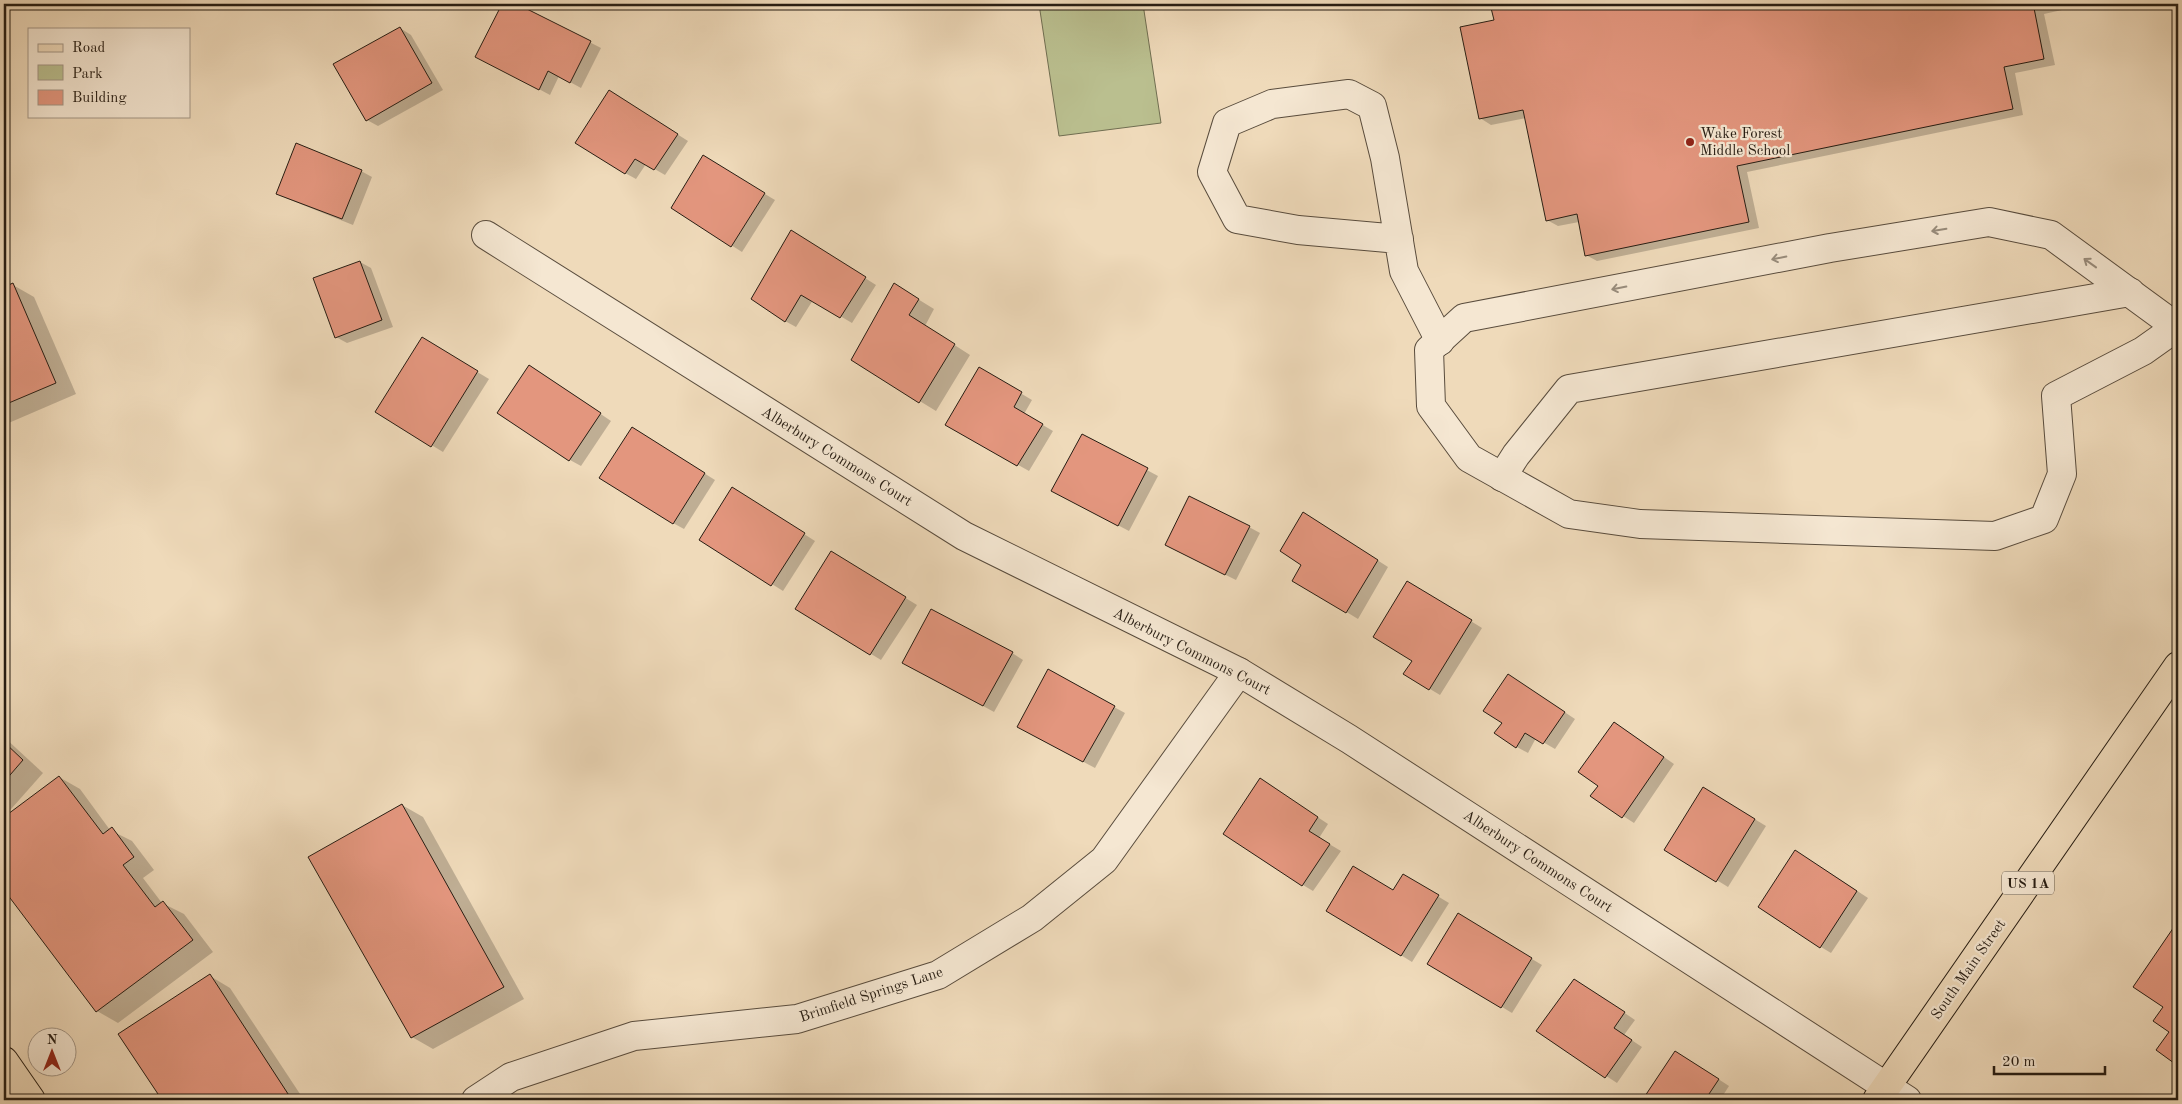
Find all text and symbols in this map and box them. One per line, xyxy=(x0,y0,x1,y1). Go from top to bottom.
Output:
legend xyxy=(28,28,190,118)
text: Road xyxy=(72,41,106,56)
text: Park xyxy=(72,67,103,82)
text: Building xyxy=(72,91,127,106)
place label: Wake Forest Middle School xyxy=(1700,127,1790,159)
marker: Wake Forest Middle School xyxy=(1684,136,1696,148)
one-way arrow xyxy=(1931,225,1947,235)
one-way arrow xyxy=(1771,253,1787,263)
one-way arrow xyxy=(2084,258,2097,269)
one-way arrow xyxy=(1612,284,1628,293)
street label: Alberbury Commons Court xyxy=(758,405,914,510)
street label: Alberbury Commons Court xyxy=(1110,606,1273,699)
street label: Alberbury Commons Court xyxy=(1460,808,1615,916)
road number: US 1A xyxy=(2002,871,2054,894)
street label: South Main Street xyxy=(1929,917,2009,1023)
street label: Brimfield Springs Lane xyxy=(798,965,945,1026)
north arrow xyxy=(28,1026,78,1076)
text: N xyxy=(47,1033,58,1047)
scale bar xyxy=(1994,1044,2106,1076)
text: 20 m xyxy=(2002,1055,2036,1070)

